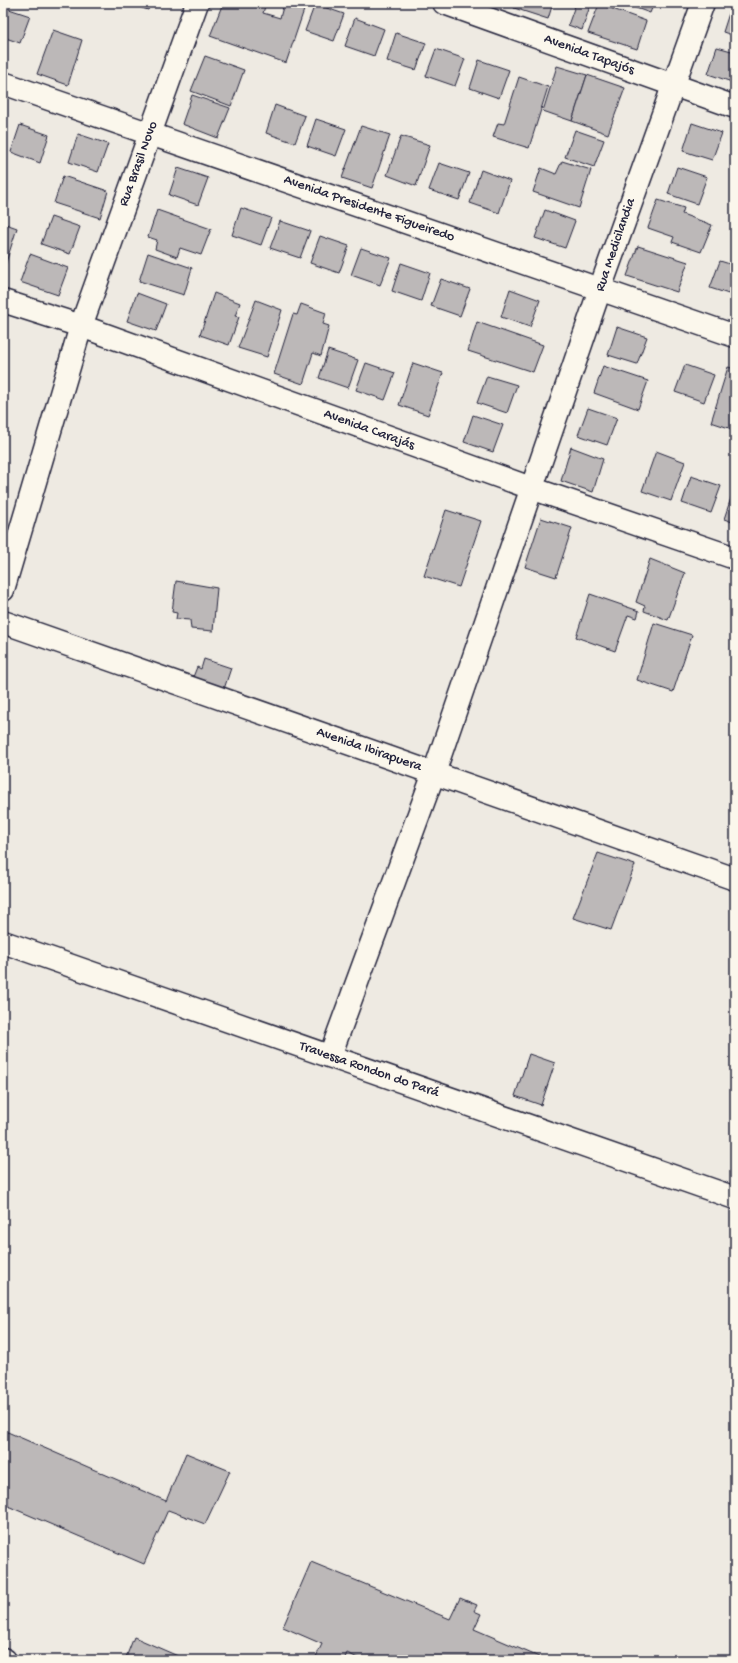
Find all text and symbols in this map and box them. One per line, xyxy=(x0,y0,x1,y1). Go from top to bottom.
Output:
street label: Avenida Tapajós xyxy=(541,31,637,80)
street label: Rua Brasil Novo xyxy=(116,119,162,209)
street label: Avenida Presidente Figueiredo xyxy=(281,172,457,246)
street label: Rua Medicilandia xyxy=(592,195,640,294)
street label: Avenida Carajás xyxy=(321,406,418,455)
street label: Avenida Ibirapuera xyxy=(314,724,425,776)
street label: Travessa Rondon do Pará xyxy=(296,1038,442,1102)

